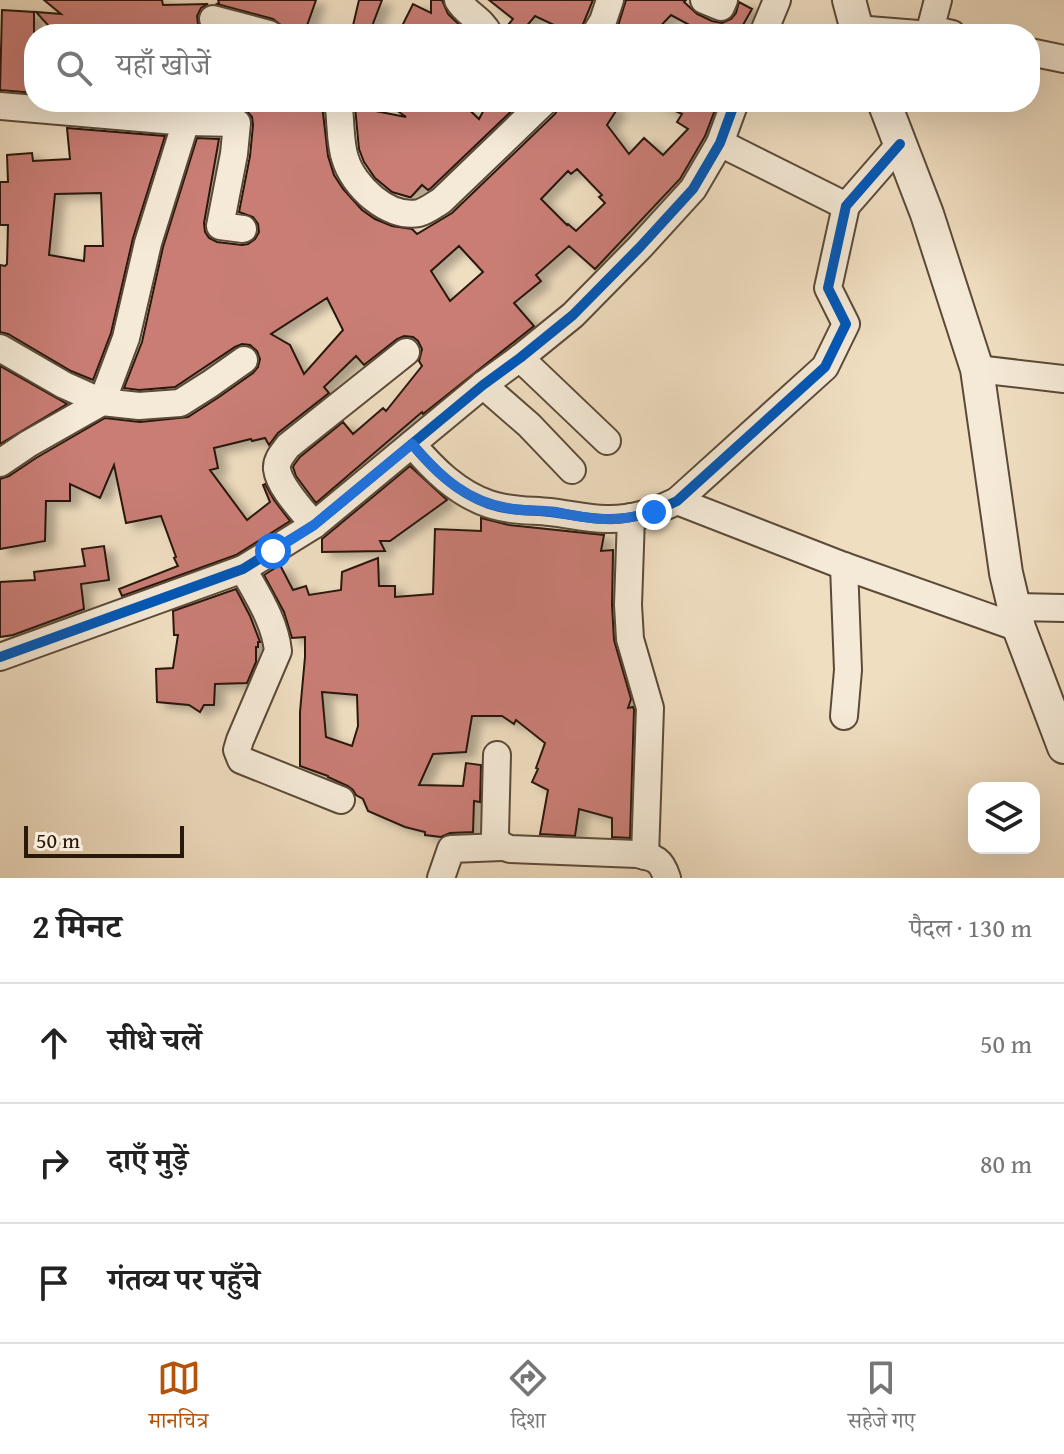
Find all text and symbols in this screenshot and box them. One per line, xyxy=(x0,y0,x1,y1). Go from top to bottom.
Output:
search box xyxy=(24,24,1040,112)
text: यहाँ खोजें xyxy=(116,42,210,86)
icon: search xyxy=(52,46,96,90)
route end xyxy=(636,494,672,530)
route start xyxy=(255,533,291,569)
map controls xyxy=(968,782,1040,854)
button: layers xyxy=(968,782,1040,854)
scale bar xyxy=(24,822,184,858)
text: 50 m xyxy=(36,824,80,856)
text: 2 मिनट xyxy=(32,901,122,950)
text: पैदल · 130 m xyxy=(909,908,1032,947)
text: सीधे चलें xyxy=(108,1017,202,1061)
icon: ahead xyxy=(32,1021,76,1065)
text: 50 m xyxy=(980,1024,1032,1063)
text: दाएँ मुड़ें xyxy=(108,1137,188,1181)
icon: right xyxy=(32,1141,76,1185)
text: 80 m xyxy=(980,1144,1032,1183)
text: गंतव्य पर पहुँचे xyxy=(108,1257,260,1301)
icon: arrive xyxy=(32,1261,76,1305)
tab: मानचित्र xyxy=(149,1356,208,1442)
tab: दिशा xyxy=(506,1356,550,1442)
tab: सहेजे गए xyxy=(848,1356,915,1442)

